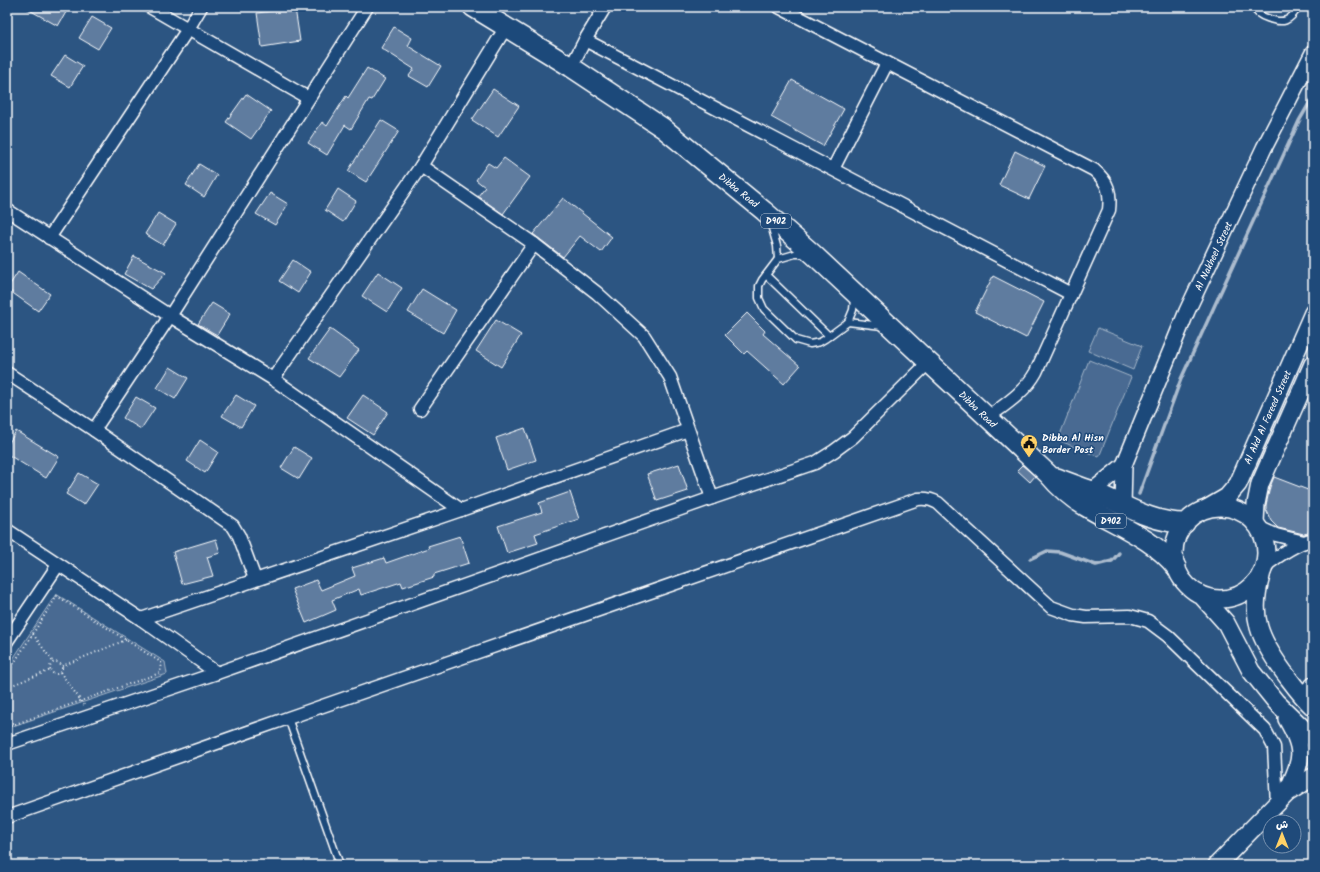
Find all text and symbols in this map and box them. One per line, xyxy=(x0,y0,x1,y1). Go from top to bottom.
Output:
street label: Dibba Road xyxy=(715,169,763,213)
road number: D902 xyxy=(761,214,791,228)
street label: Al Nakheel Street xyxy=(1191,219,1237,294)
street label: Al Akd Al Fareed Street xyxy=(1240,368,1296,467)
street label: Dibba Road xyxy=(954,387,1001,433)
place label: Dibba Al Hisn Border Post xyxy=(1042,430,1104,458)
public building icon: Dibba Al Hisn Border Post xyxy=(1019,433,1039,458)
road number: D902 xyxy=(1096,514,1126,528)
north arrow xyxy=(1262,814,1302,854)
text: ش xyxy=(1276,816,1288,834)

